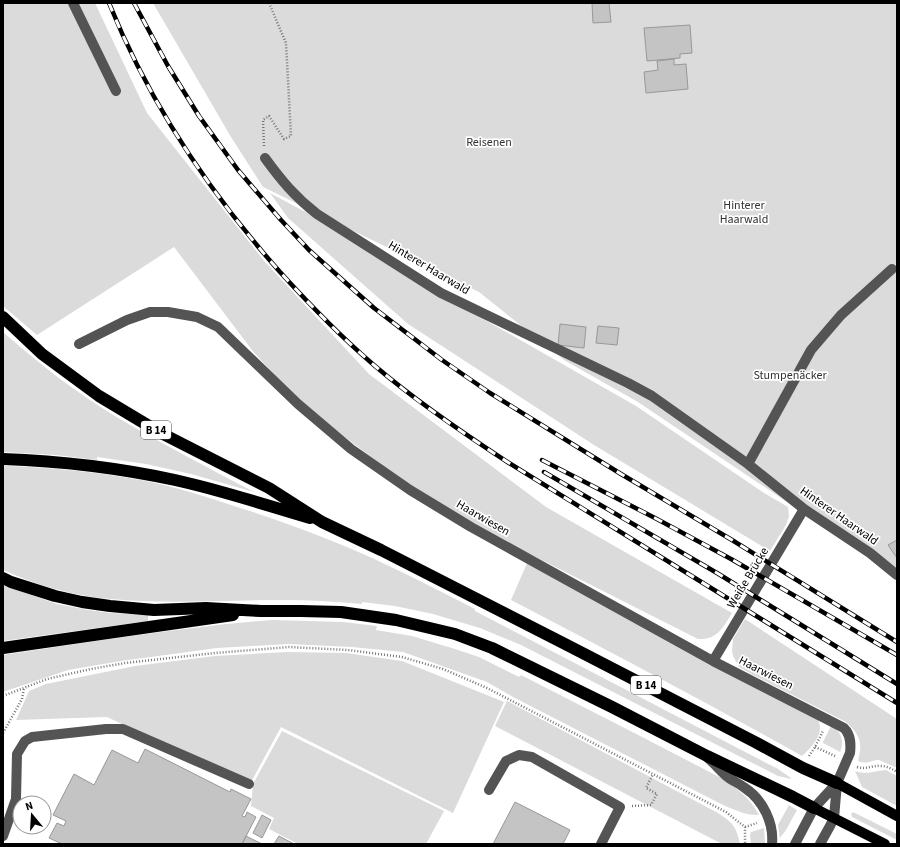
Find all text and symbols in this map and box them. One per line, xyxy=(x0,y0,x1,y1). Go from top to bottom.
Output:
park label: Reisenen xyxy=(466,134,512,151)
park label: Hinterer Haarwald xyxy=(720,197,768,228)
street label: Hinterer Haarwald xyxy=(385,237,473,299)
park label: Stumpenäcker xyxy=(753,367,827,384)
road number: B 14 xyxy=(141,421,171,439)
street label: Hinterer Haarwald xyxy=(796,483,882,549)
street label: Haarwiesen xyxy=(453,496,513,540)
street label: Weiße Brücke xyxy=(723,544,773,612)
street label: Haarwiesen xyxy=(736,652,796,694)
road number: B 14 xyxy=(631,676,661,694)
north arrow xyxy=(12,795,52,835)
text: N xyxy=(23,798,35,814)

